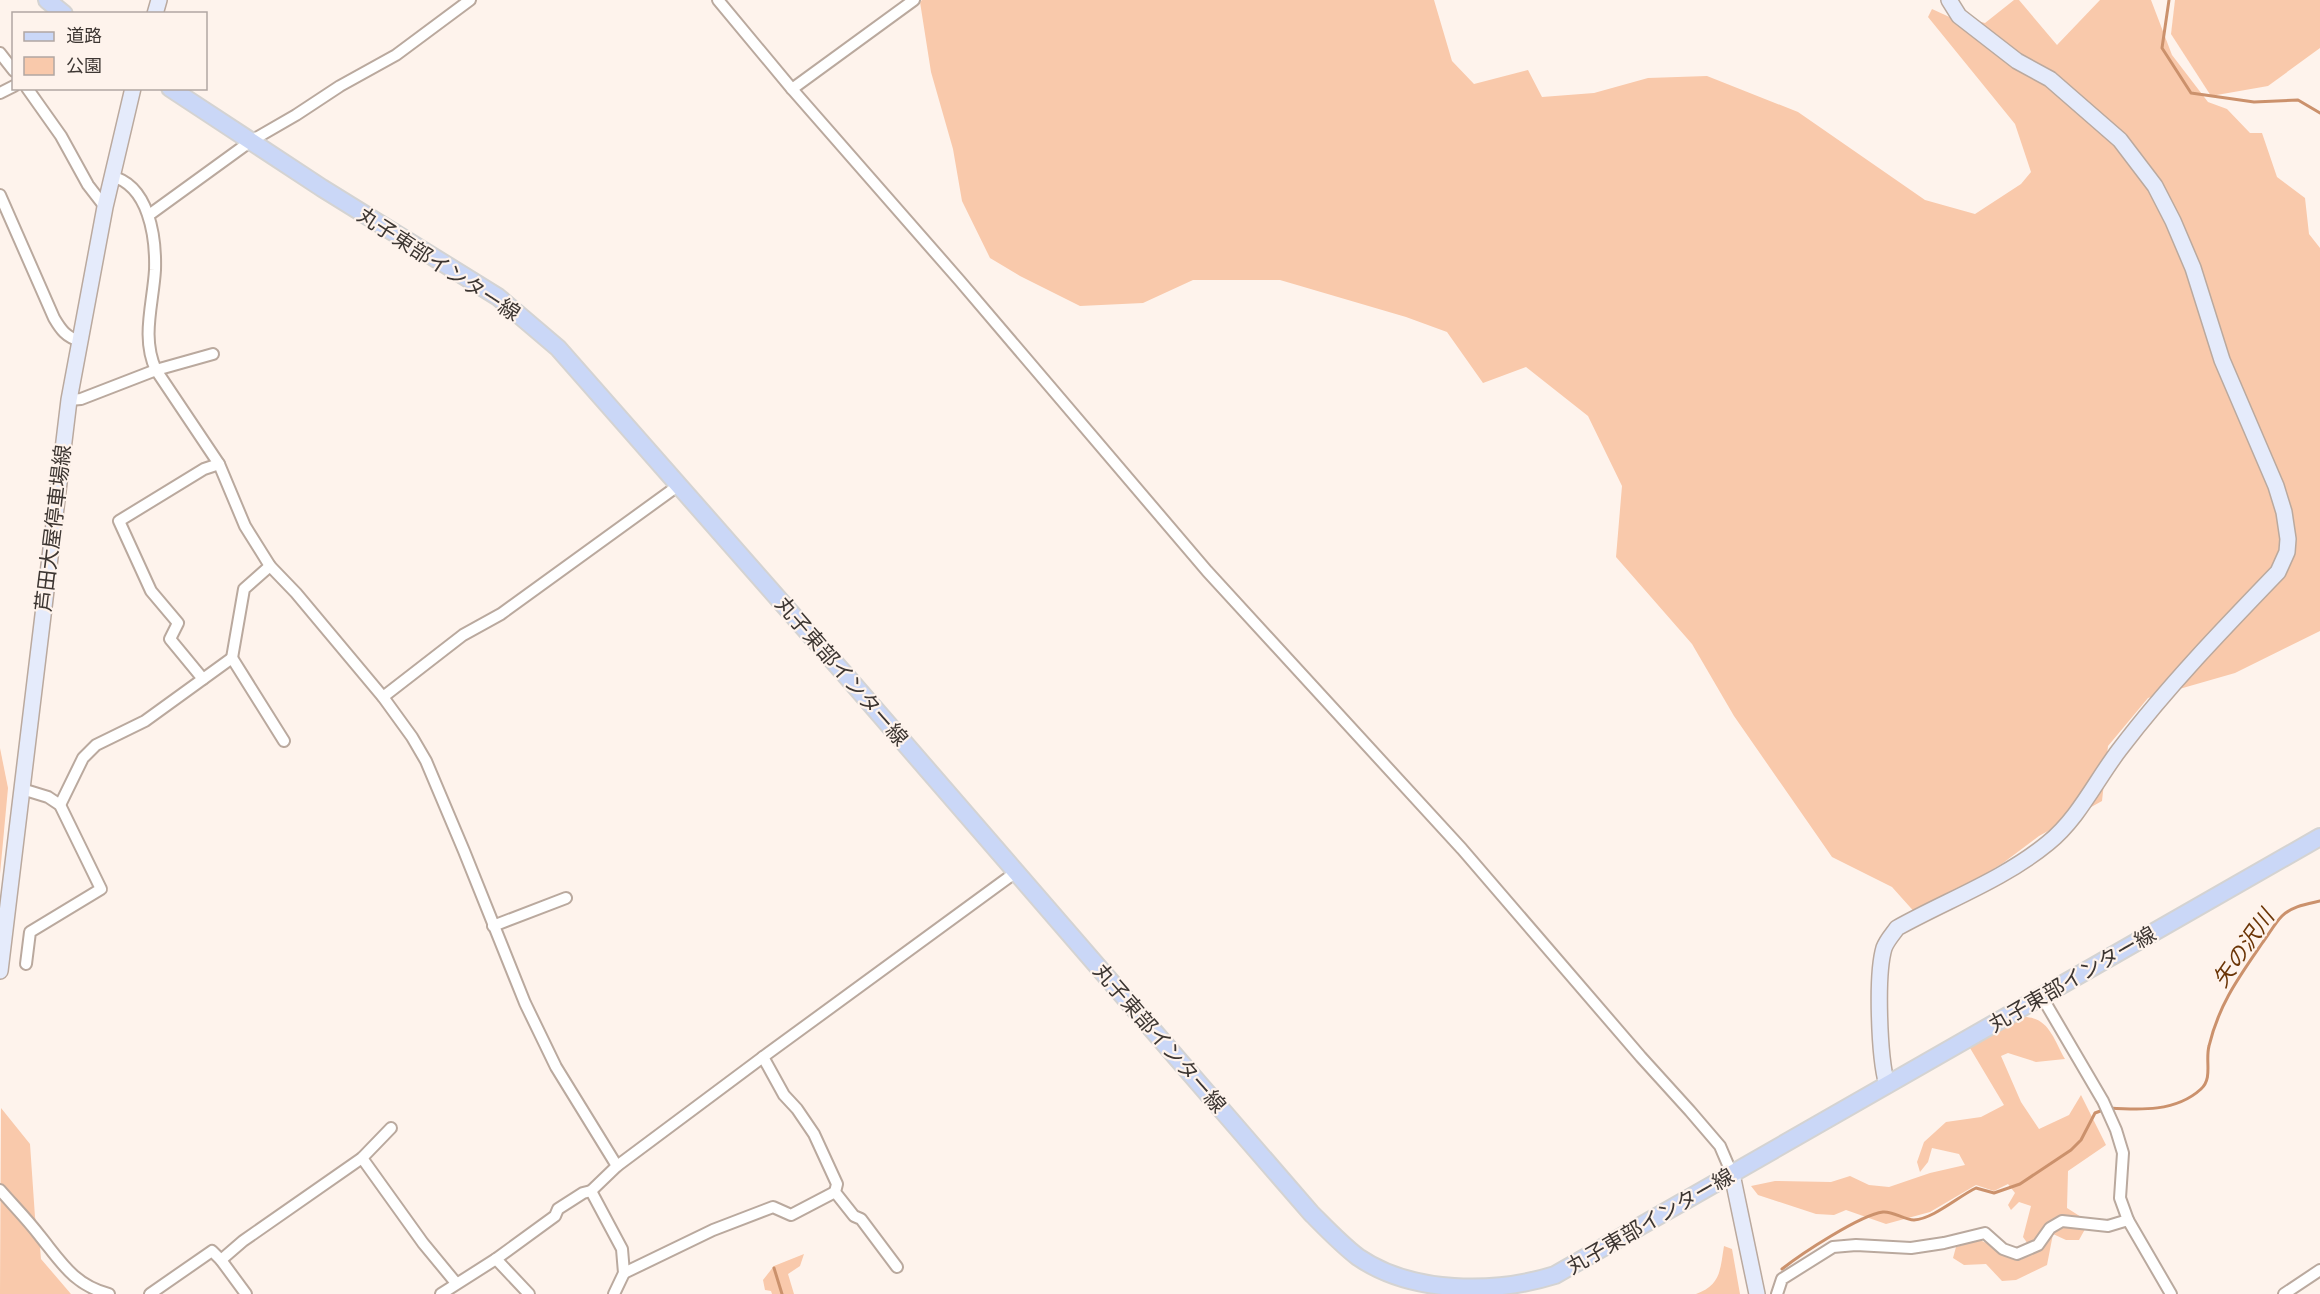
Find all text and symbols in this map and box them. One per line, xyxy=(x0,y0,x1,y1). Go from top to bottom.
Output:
legend xyxy=(12,12,207,90)
text: 道路 xyxy=(66,25,102,46)
text: 公園 xyxy=(66,55,102,76)
street label: 丸子東部インター線 xyxy=(353,202,525,326)
street label: 芦田大屋停車場線 xyxy=(30,443,76,613)
street label: 丸子東部インター線 xyxy=(771,591,913,751)
water label: 矢の沢川 xyxy=(2207,903,2280,992)
street label: 丸子東部インター線 xyxy=(1984,921,2160,1037)
street label: 丸子東部インター線 xyxy=(1089,958,1231,1118)
street label: 丸子東部インター線 xyxy=(1562,1163,1738,1279)

